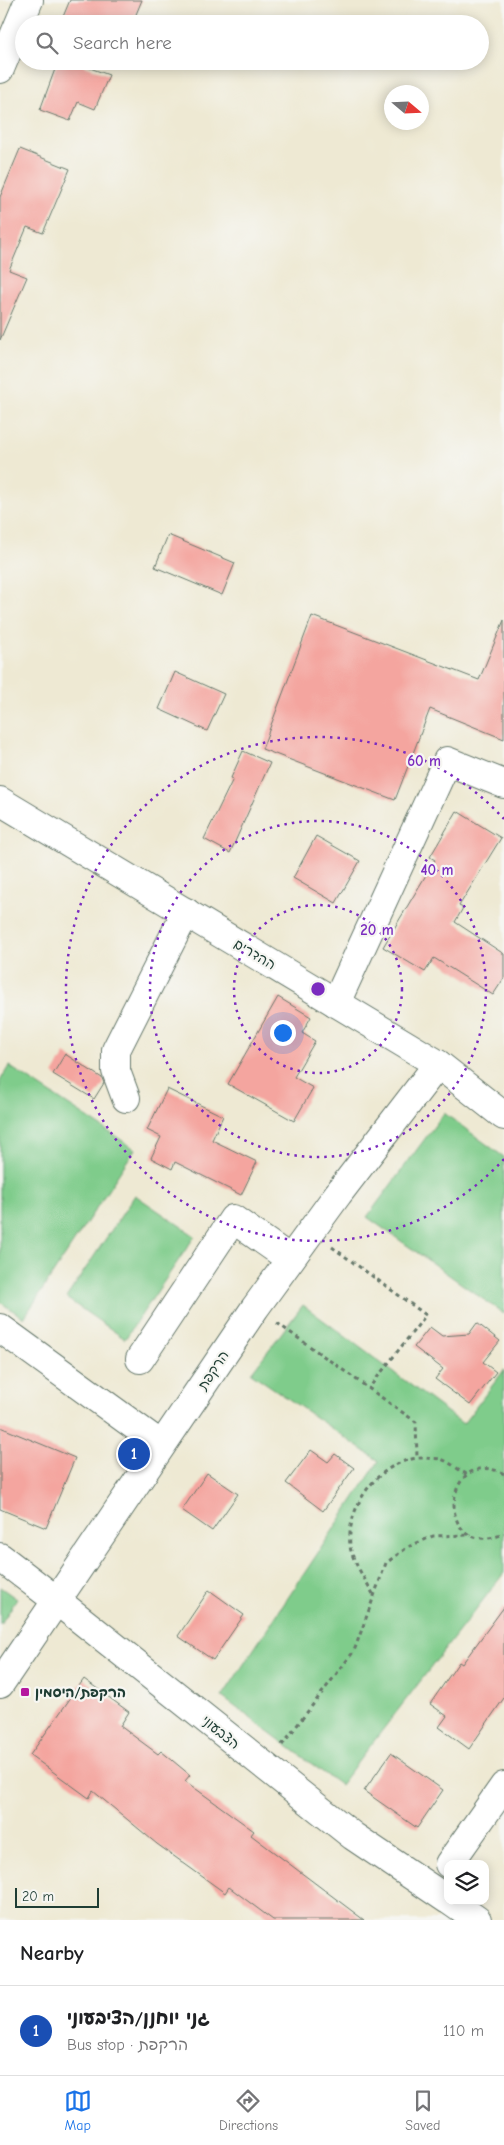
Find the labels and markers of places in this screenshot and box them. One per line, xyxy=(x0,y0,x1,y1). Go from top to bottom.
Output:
centre of rings xyxy=(309,980,327,998)
pin: 1 xyxy=(118,1435,150,1473)
place label: הרקפת/היסמין xyxy=(35,1684,126,1701)
marker: הרקפת/היסמין xyxy=(19,1686,31,1698)

